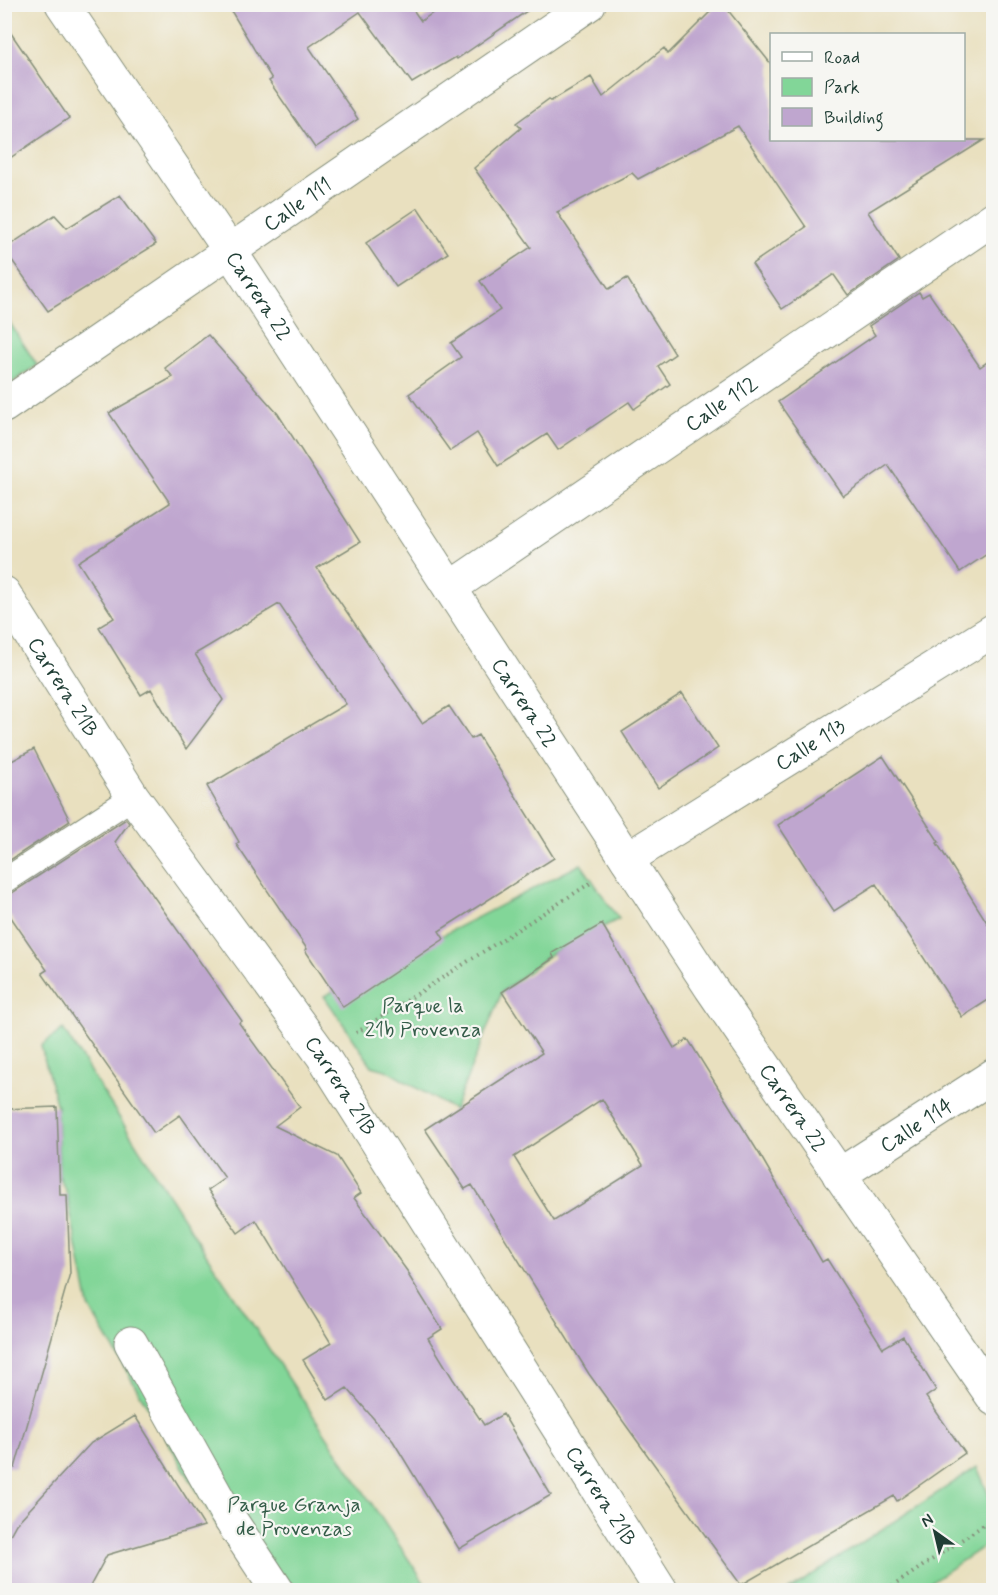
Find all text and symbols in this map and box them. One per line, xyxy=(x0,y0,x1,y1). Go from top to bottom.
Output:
legend xyxy=(770,33,965,141)
text: Road xyxy=(824,46,860,70)
text: Park xyxy=(824,76,860,100)
text: Building xyxy=(824,106,884,132)
street label: Calle 111 xyxy=(258,172,338,239)
street label: Carrera 22 xyxy=(219,246,298,346)
street label: Calle 112 xyxy=(680,370,763,439)
street label: Carrera 21B xyxy=(20,632,104,743)
street label: Carrera 22 xyxy=(484,653,563,753)
street label: Calle 113 xyxy=(770,713,852,778)
park label: Parque la 21b Provenza xyxy=(365,992,481,1044)
street label: Carrera 21B xyxy=(298,1031,382,1141)
street label: Carrera 22 xyxy=(752,1058,833,1158)
street label: Calle 114 xyxy=(875,1092,959,1160)
street label: Carrera 21B xyxy=(558,1441,642,1551)
park label: Parque Granja de Provenzas xyxy=(227,1491,361,1543)
north arrow xyxy=(905,1502,965,1562)
text: N xyxy=(917,1509,938,1532)

